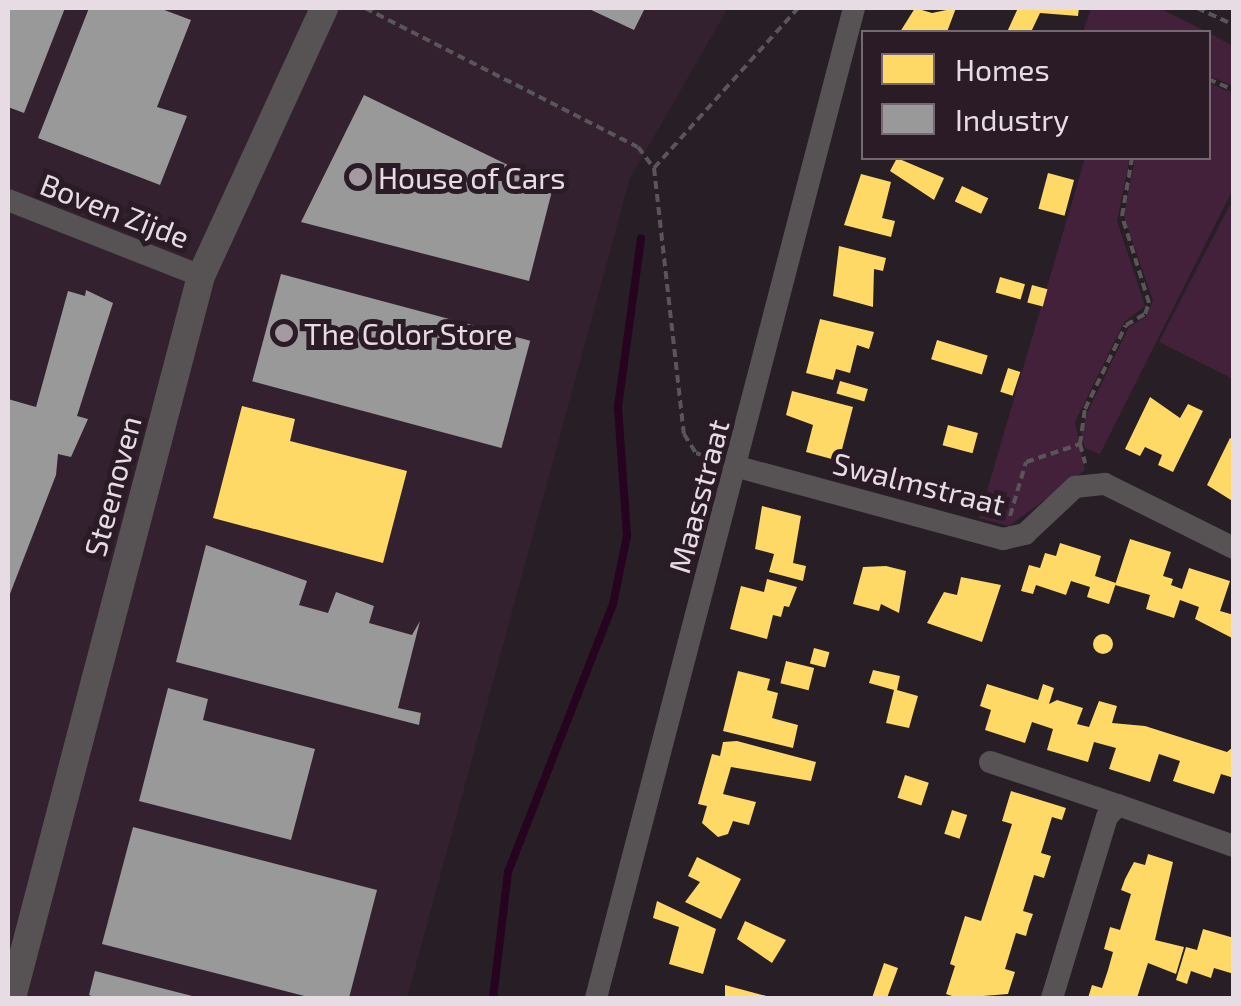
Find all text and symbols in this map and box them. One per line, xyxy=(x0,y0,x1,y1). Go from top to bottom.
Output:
legend xyxy=(861,30,1211,160)
text: Homes xyxy=(955,51,1050,87)
text: Industry xyxy=(955,101,1069,137)
place label: House of Cars xyxy=(378,159,566,195)
street label: Boven Zijde xyxy=(35,165,195,255)
marker: House of Cars xyxy=(347,166,369,188)
place label: The Color Store xyxy=(304,315,513,351)
marker: The Color Store xyxy=(273,322,295,344)
street label: Steenoven xyxy=(76,412,148,560)
street label: Maasstraat xyxy=(660,415,736,577)
street label: Swalmstraat xyxy=(829,444,1009,522)

